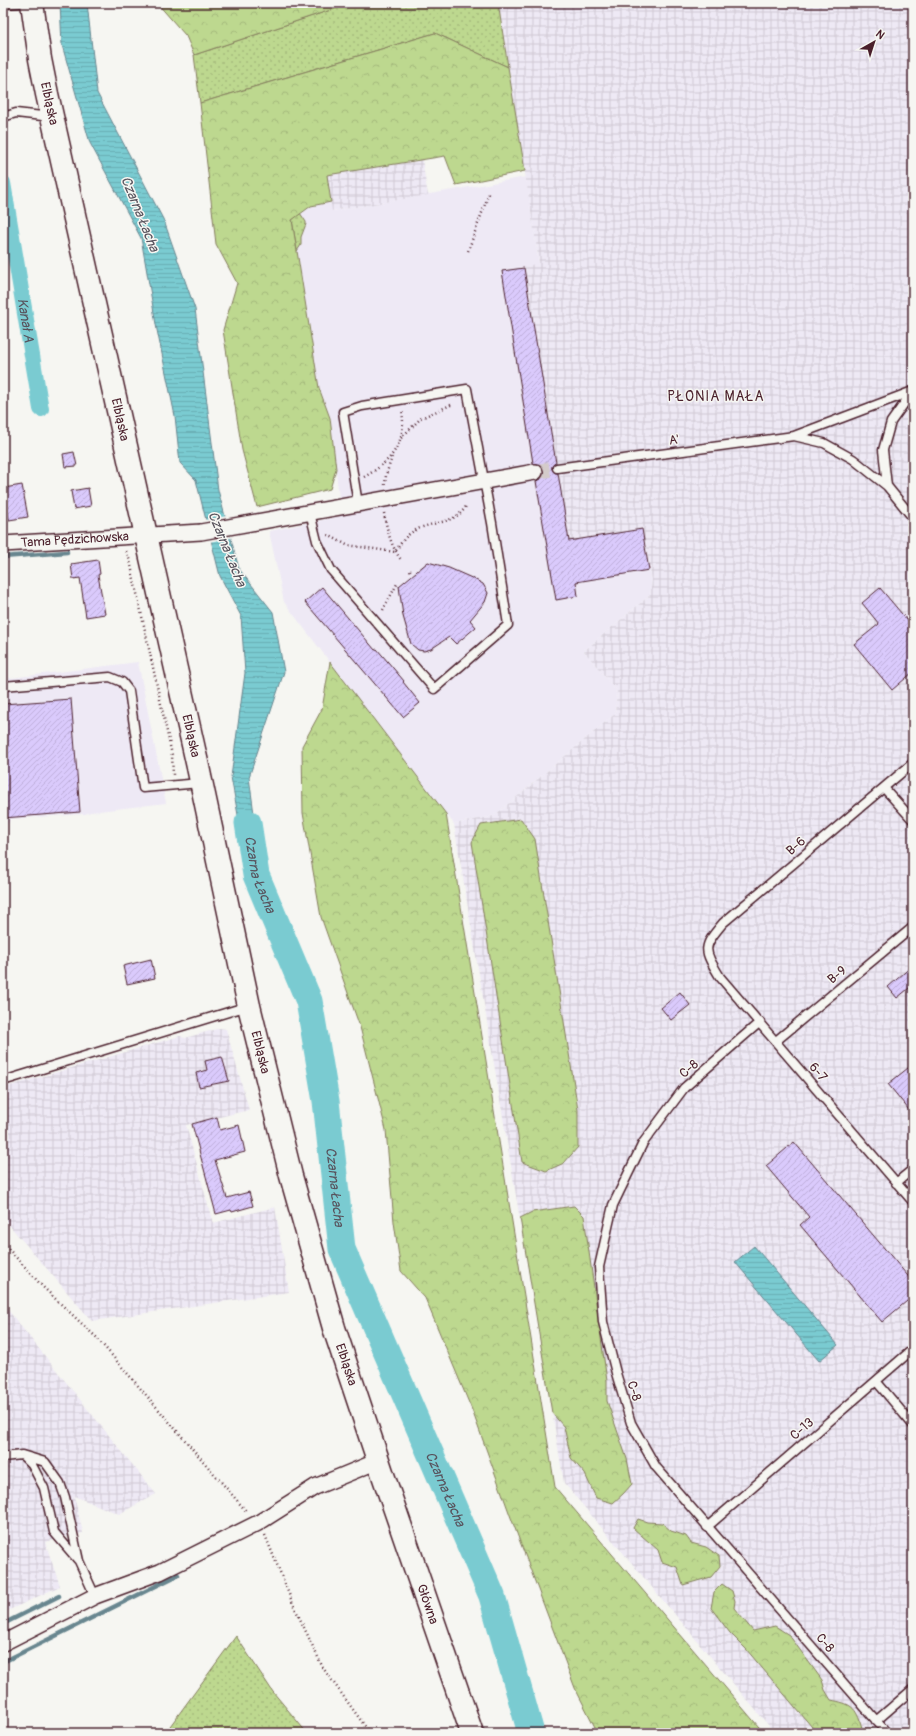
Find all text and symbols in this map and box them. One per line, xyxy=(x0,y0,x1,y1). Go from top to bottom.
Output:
north arrow xyxy=(854,22,894,62)
text: N xyxy=(873,27,887,42)
street label: Elbląska xyxy=(37,81,62,126)
water label: Czarna Łacha xyxy=(117,174,163,255)
water label: Kanał A xyxy=(14,297,38,343)
district label: PŁONIA MAŁA xyxy=(667,388,765,405)
street label: Elbląska xyxy=(108,397,133,443)
street label: A' xyxy=(668,431,680,449)
water label: Czarna Łacha xyxy=(204,509,250,590)
street label: Tama Pędzichowska xyxy=(20,528,129,551)
street label: Elbląska xyxy=(178,713,204,759)
street label: B-6 xyxy=(783,833,809,859)
water label: Czarna Łacha xyxy=(242,835,280,917)
street label: B-9 xyxy=(824,962,850,987)
street label: Elbląska xyxy=(247,1029,273,1075)
street label: C-8 xyxy=(676,1056,702,1082)
street label: 6-7 xyxy=(805,1059,831,1085)
water label: Czarna Łacha xyxy=(323,1146,348,1229)
street label: Elbląska xyxy=(332,1341,361,1388)
street label: C-8 xyxy=(623,1379,645,1403)
street label: C-13 xyxy=(787,1414,817,1444)
water label: Czarna Łacha xyxy=(422,1449,470,1530)
street label: Główna xyxy=(413,1582,442,1626)
street label: C-8 xyxy=(812,1630,838,1656)

